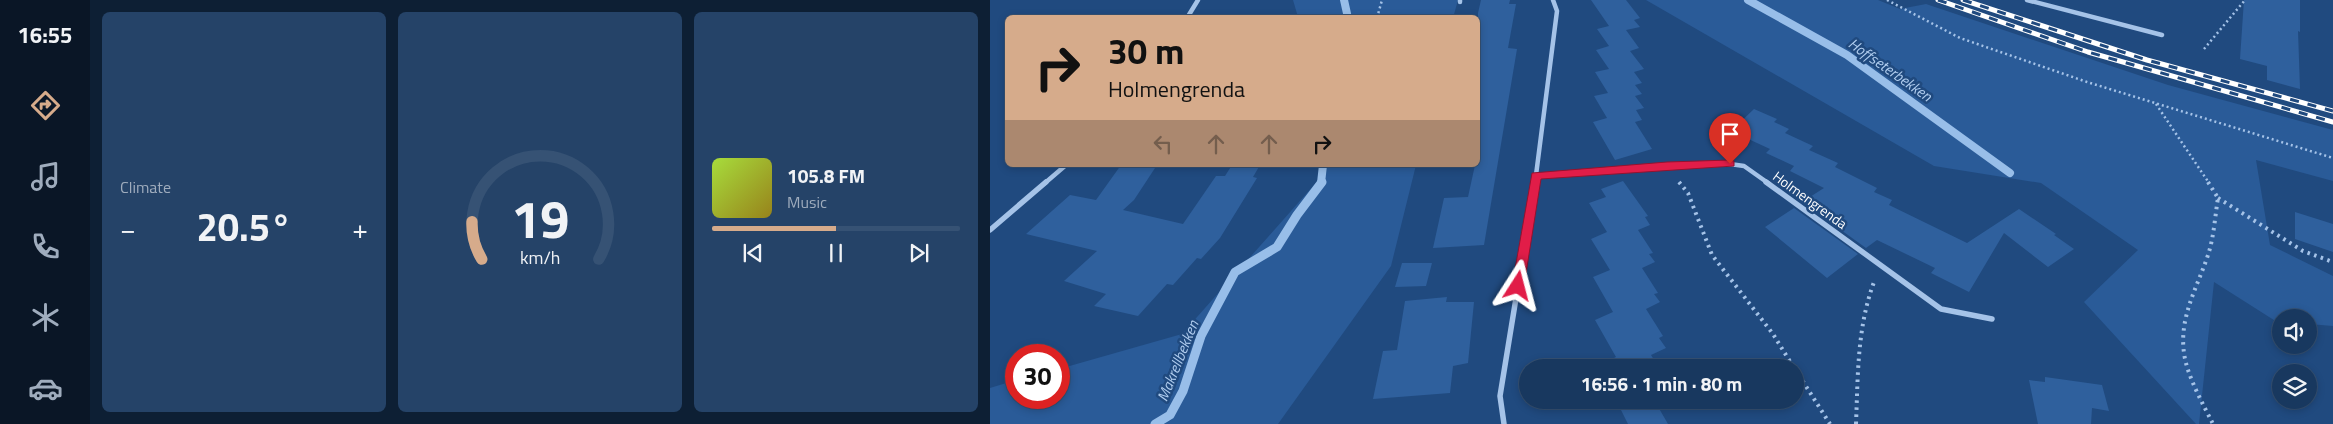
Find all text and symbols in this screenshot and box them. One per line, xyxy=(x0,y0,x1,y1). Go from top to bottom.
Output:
text: 16:55 xyxy=(18,18,72,52)
text: 30 m xyxy=(1108,24,1184,78)
water label: Hoffseterbekken xyxy=(1844,32,1937,107)
icon: right xyxy=(1025,35,1090,100)
text: Holmengrenda xyxy=(1108,72,1245,106)
icon: directions xyxy=(28,88,63,123)
pin xyxy=(1709,113,1751,164)
icon: arrive xyxy=(1716,120,1744,148)
icon: left xyxy=(1149,130,1177,158)
icon: ahead xyxy=(1202,130,1230,158)
icon: ahead xyxy=(1255,130,1283,158)
icon: right xyxy=(1308,130,1336,158)
icon: music xyxy=(28,159,63,194)
text: 105.8 FM xyxy=(787,161,865,190)
street label: Holmengrenda xyxy=(1769,165,1852,234)
text: Climate xyxy=(120,175,171,199)
text: 19 xyxy=(511,179,569,258)
text: Music xyxy=(787,190,827,214)
text: 20.5° xyxy=(197,198,291,256)
text: − xyxy=(120,207,136,250)
text: + xyxy=(352,207,368,250)
icon: phone xyxy=(28,229,63,264)
icon: previous xyxy=(739,239,767,267)
icon: pause xyxy=(822,239,850,267)
icon: next xyxy=(905,239,933,267)
text: km/h xyxy=(520,244,560,271)
position arrow xyxy=(1491,259,1543,311)
icon: climate xyxy=(28,300,63,335)
map controls xyxy=(2272,309,2317,409)
button: sound xyxy=(2272,309,2317,354)
water label: Makrellbekken xyxy=(1151,316,1204,405)
speed limit sign: 30 xyxy=(1005,344,1070,409)
button: layers xyxy=(2272,364,2317,409)
text: 16:56 · 1 min · 80 m xyxy=(1581,369,1742,398)
icon: car xyxy=(28,371,63,406)

